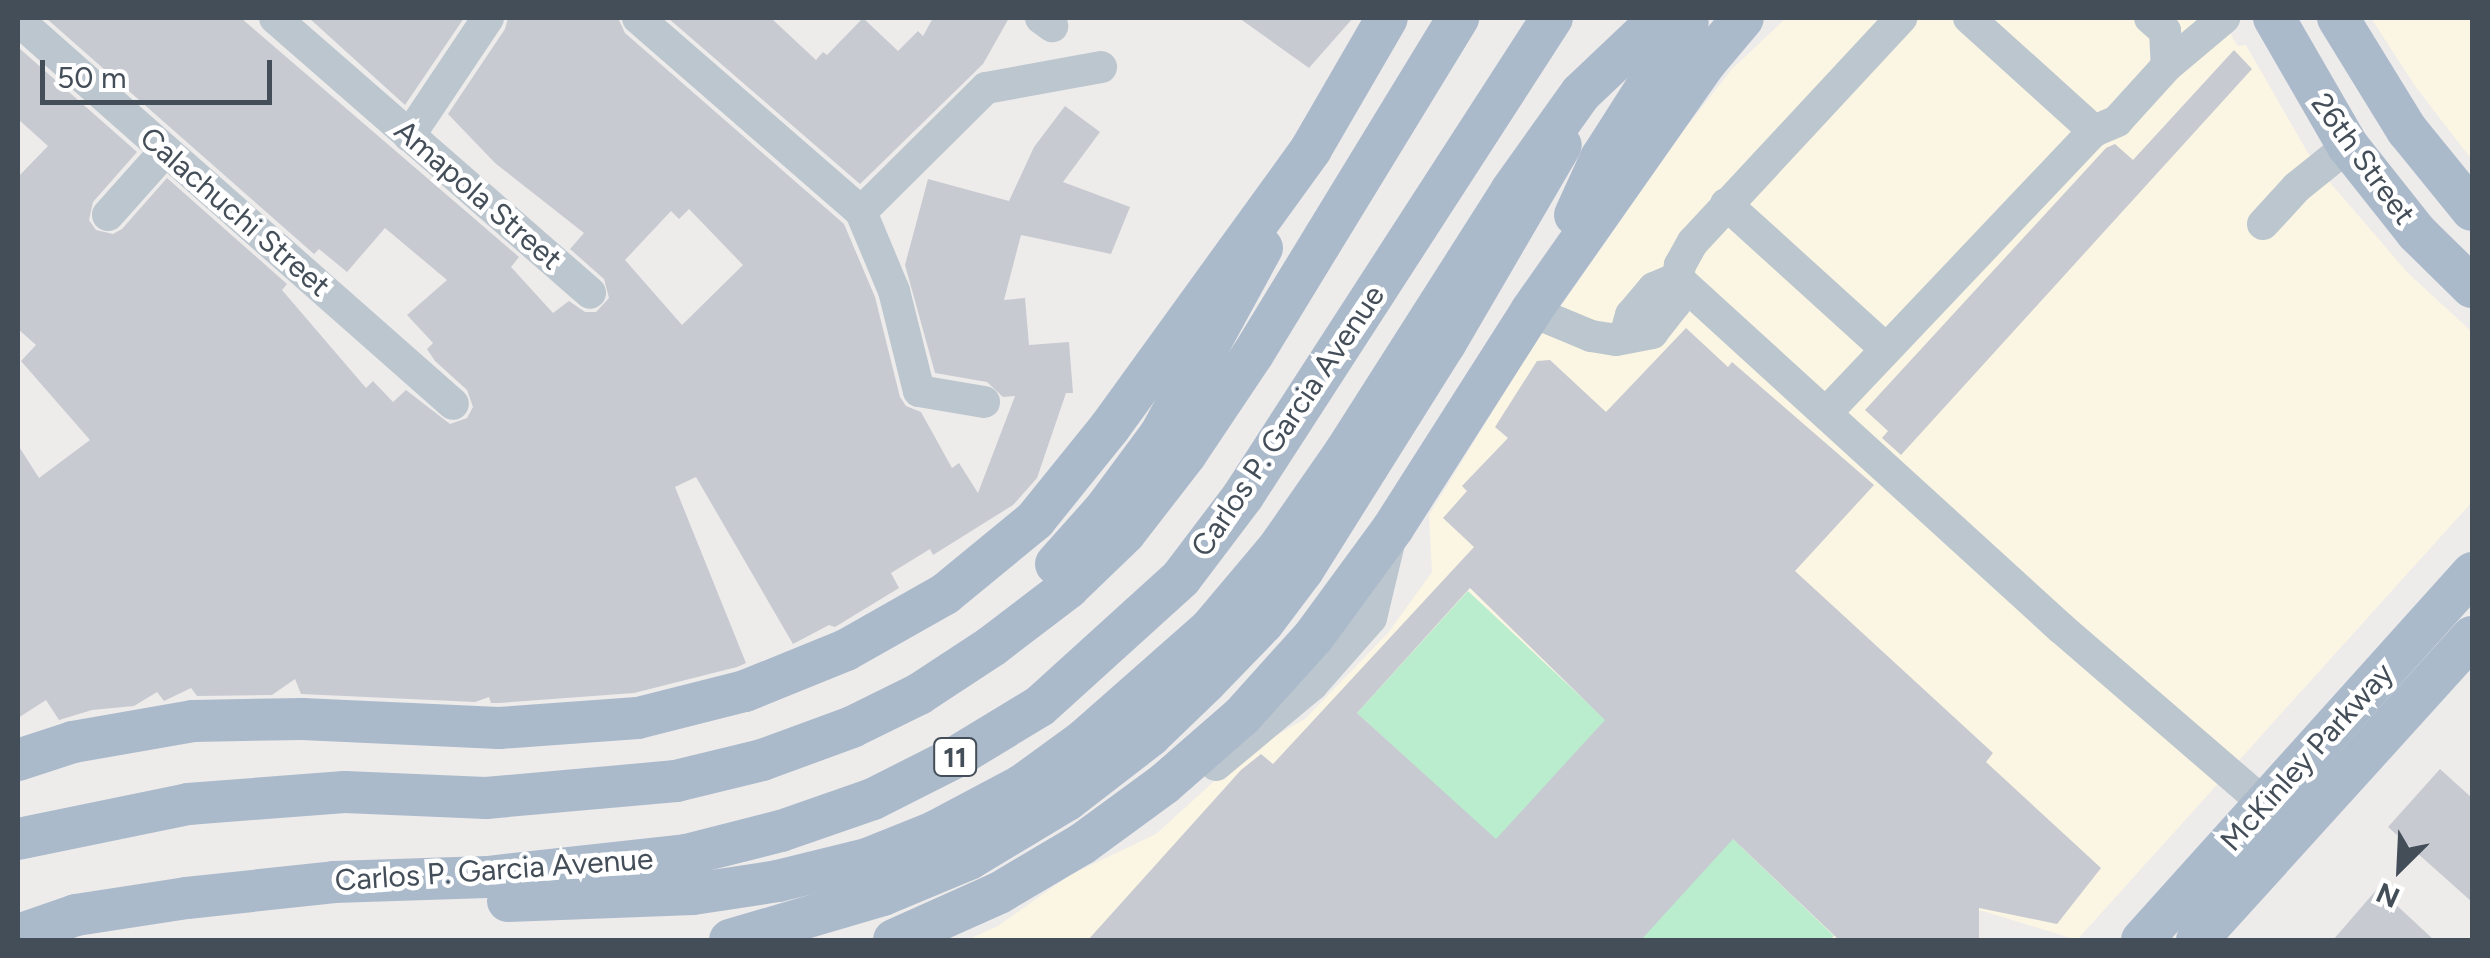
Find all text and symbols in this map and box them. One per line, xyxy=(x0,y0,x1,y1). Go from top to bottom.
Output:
scale bar xyxy=(45,40,278,102)
text: 50 m xyxy=(57,59,126,96)
street label: 26th Street xyxy=(2303,86,2423,232)
street label: Amapola Street xyxy=(387,113,569,277)
street label: Calachuchi Street xyxy=(133,120,337,304)
street label: Carlos P. Garcia Avenue xyxy=(1184,279,1392,563)
street label: McKinley Parkway xyxy=(2213,656,2401,858)
road number: 11 xyxy=(932,734,978,780)
north arrow xyxy=(2350,818,2450,918)
street label: Carlos P. Garcia Avenue xyxy=(334,841,654,899)
text: N xyxy=(2371,875,2405,915)

